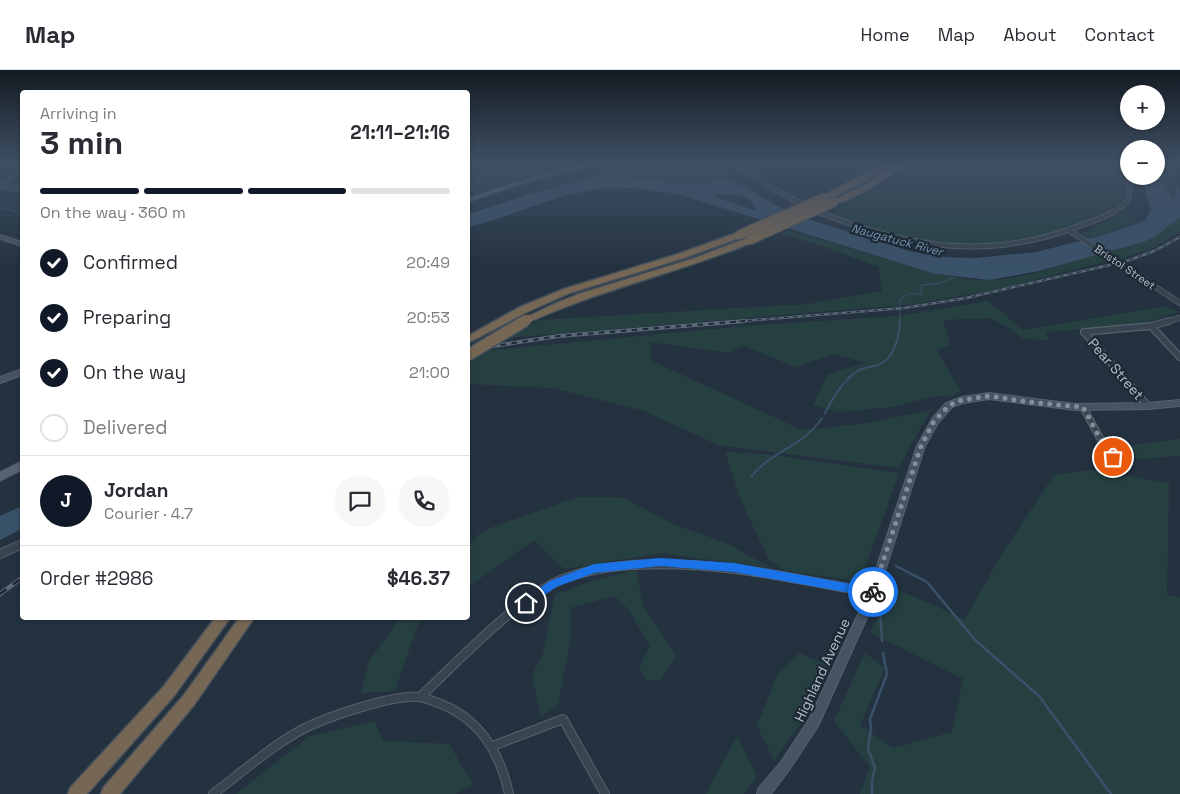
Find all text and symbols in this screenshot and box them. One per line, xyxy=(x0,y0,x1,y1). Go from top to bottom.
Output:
text: Map xyxy=(25,19,75,50)
text: Home xyxy=(861,23,910,46)
text: Map xyxy=(938,23,975,46)
text: About xyxy=(1003,23,1057,46)
text: Contact xyxy=(1085,23,1155,46)
map controls xyxy=(1120,85,1165,185)
button: + xyxy=(1120,85,1165,130)
text: Arriving in xyxy=(40,103,117,124)
text: 21:11–21:16 xyxy=(350,120,450,145)
text: 3 min xyxy=(40,123,123,163)
button: − xyxy=(1120,140,1165,185)
text: On the way · 360 m xyxy=(40,202,186,223)
water label: Naugatuck River xyxy=(849,220,946,260)
street label: Bristol Street xyxy=(1092,241,1158,293)
icon: check xyxy=(40,249,68,277)
text: Confirmed xyxy=(83,250,178,275)
text: 20:49 xyxy=(406,252,450,273)
icon: check xyxy=(40,304,68,332)
text: Preparing xyxy=(83,305,171,330)
text: 20:53 xyxy=(407,307,450,328)
street label: Pear Street xyxy=(1084,334,1148,404)
icon: check xyxy=(40,359,68,387)
text: On the way xyxy=(83,360,186,385)
text: 21:00 xyxy=(409,362,450,383)
text: Delivered xyxy=(83,415,168,440)
pin xyxy=(1092,436,1134,478)
icon: bag xyxy=(1099,443,1127,471)
button: chat xyxy=(334,475,386,527)
button: phone xyxy=(398,475,450,527)
text: Jordan xyxy=(104,478,169,503)
text: J xyxy=(60,488,72,513)
text: Courier · 4.7 xyxy=(104,503,193,524)
text: Order #2986 xyxy=(40,566,154,591)
text: $46.37 xyxy=(387,566,450,591)
courier xyxy=(848,567,898,617)
icon: bike xyxy=(859,578,887,606)
pin xyxy=(505,582,547,624)
icon: home xyxy=(512,589,540,617)
street label: Highland Avenue xyxy=(790,615,854,725)

